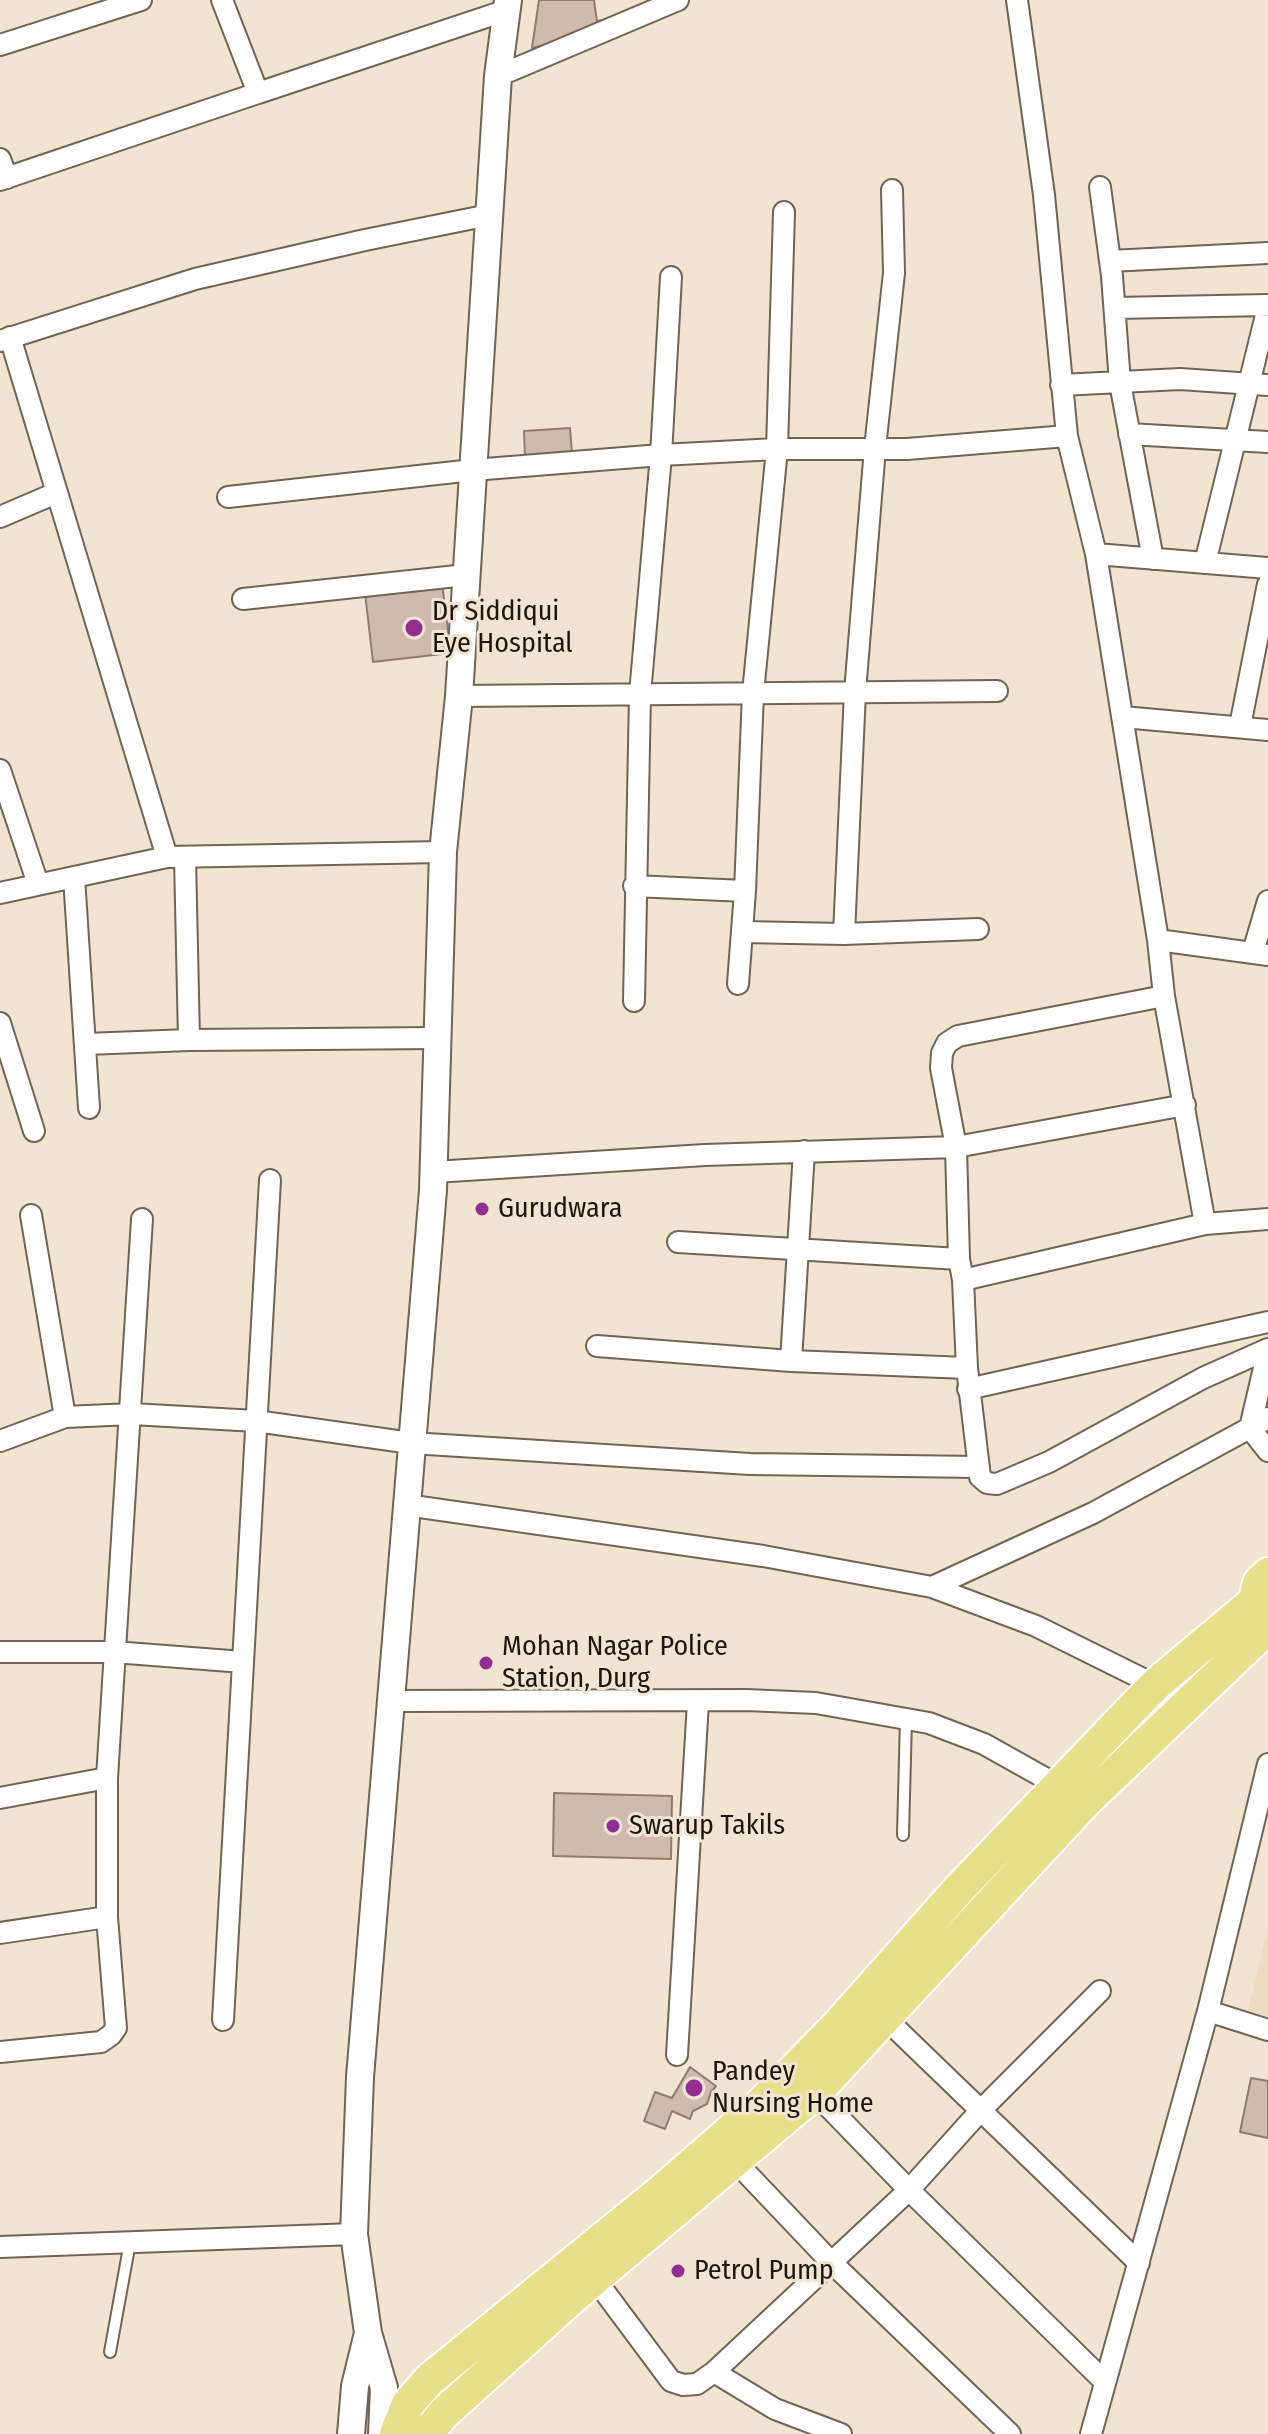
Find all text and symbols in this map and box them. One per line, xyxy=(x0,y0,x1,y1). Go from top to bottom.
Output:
place label: Dr Siddiqui Eye Hospital xyxy=(432,595,573,661)
marker: Dr Siddiqui Eye Hospital xyxy=(403,617,425,639)
place label: Gurudwara xyxy=(498,1192,622,1226)
marker: Gurudwara xyxy=(473,1200,491,1218)
place label: Mohan Nagar Police Station, Durg xyxy=(502,1630,728,1696)
marker: Mohan Nagar Police Station, Durg xyxy=(477,1654,495,1672)
place label: Swarup Takils xyxy=(629,1809,785,1843)
marker: Swarup Takils xyxy=(604,1817,622,1835)
place label: Pandey Nursing Home xyxy=(712,2055,874,2121)
marker: Pandey Nursing Home xyxy=(683,2077,705,2099)
place label: Petrol Pump xyxy=(694,2254,834,2288)
marker: Petrol Pump xyxy=(669,2262,687,2280)

